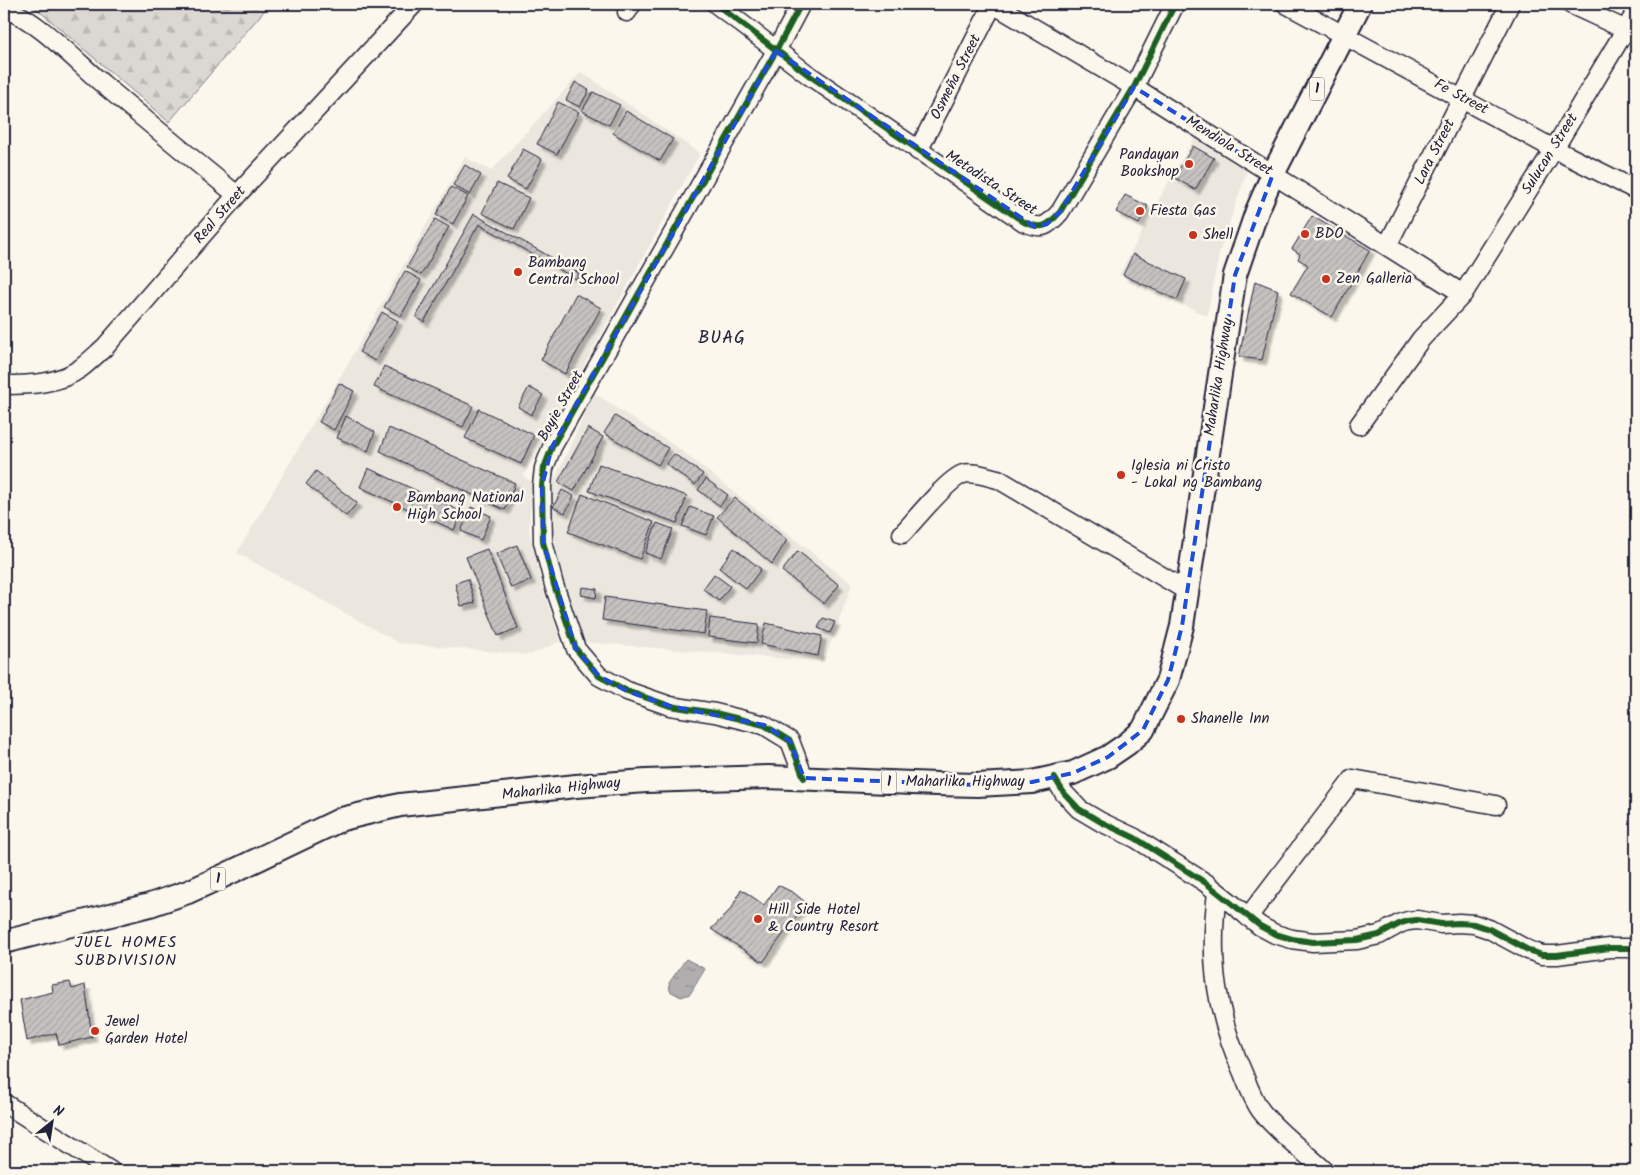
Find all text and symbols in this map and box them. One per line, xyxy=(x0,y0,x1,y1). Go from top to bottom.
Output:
street label: Osmeña Street xyxy=(924,30,988,124)
street label: Fe Street xyxy=(1429,73,1493,121)
road number: 1 xyxy=(1310,78,1324,100)
street label: Sulucan Street xyxy=(1515,109,1585,199)
street label: Mendiola Street xyxy=(1181,110,1278,183)
street label: Lara Street xyxy=(1408,115,1462,189)
place label: Pandayan Bookshop xyxy=(1119,143,1179,184)
street label: Metodista Street xyxy=(940,144,1042,222)
marker: Pandayan Bookshop xyxy=(1183,158,1195,170)
street label: Real Street xyxy=(188,180,252,249)
place label: Fiesta Gas xyxy=(1150,199,1217,223)
marker: Fiesta Gas xyxy=(1134,205,1146,217)
place label: BDO xyxy=(1315,222,1343,246)
place label: Shell xyxy=(1203,223,1233,247)
marker: BDO xyxy=(1299,228,1311,240)
marker: Shell xyxy=(1187,229,1199,241)
place label: Bambang Central School xyxy=(528,251,619,292)
marker: Bambang Central School xyxy=(512,266,524,278)
place label: Zen Galleria xyxy=(1336,267,1412,291)
marker: Zen Galleria xyxy=(1320,273,1332,285)
street label: Maharlika Highway xyxy=(1198,315,1240,438)
district label: BUAG xyxy=(698,324,746,353)
street label: Boyie Street xyxy=(532,366,590,446)
place label: Iglesia ni Cristo - Lokal ng Bambang xyxy=(1131,454,1262,495)
marker: Iglesia ni Cristo - Lokal ng Bambang xyxy=(1115,469,1127,481)
place label: Bambang National High School xyxy=(407,486,524,527)
marker: Bambang National High School xyxy=(391,501,403,513)
place label: Shanelle Inn xyxy=(1191,707,1270,731)
marker: Shanelle Inn xyxy=(1175,713,1187,725)
road number: 1 xyxy=(882,770,896,794)
street label: Maharlika Highway xyxy=(905,770,1026,794)
street label: Maharlika Highway xyxy=(500,771,622,807)
road number: 1 xyxy=(210,868,226,891)
place label: Hill Side Hotel & Country Resort xyxy=(768,898,879,939)
marker: Hill Side Hotel & Country Resort xyxy=(752,913,764,925)
district label: JUEL HOMES SUBDIVISION xyxy=(75,930,177,973)
place label: Jewel Garden Hotel xyxy=(105,1010,188,1051)
marker: Jewel Garden Hotel xyxy=(89,1025,101,1037)
north arrow xyxy=(28,1098,78,1148)
text: N xyxy=(49,1100,67,1123)

